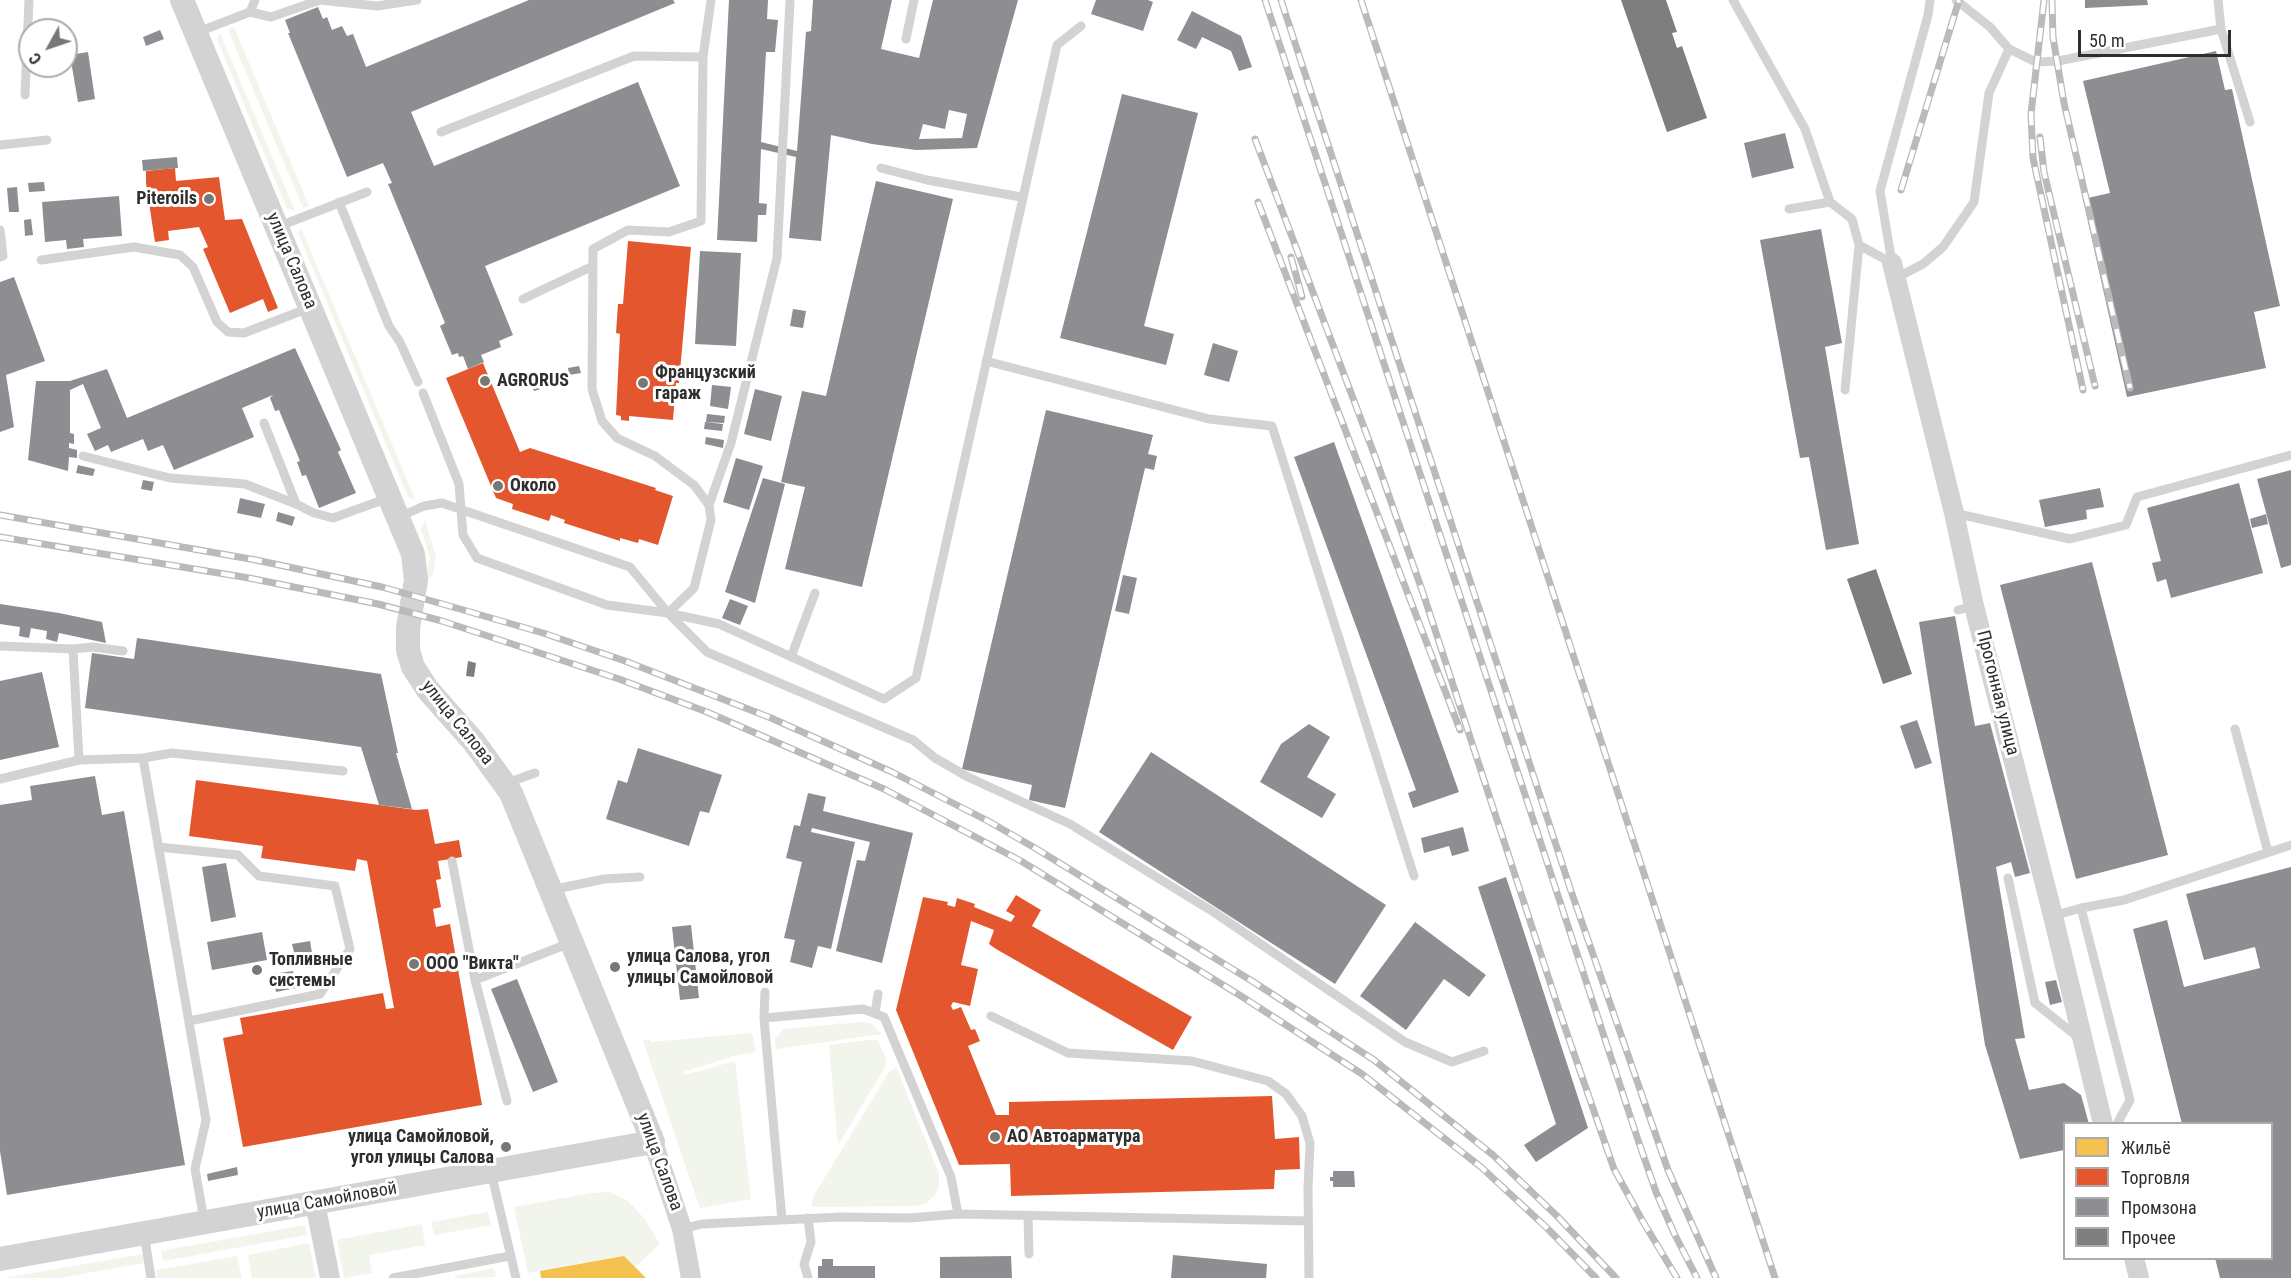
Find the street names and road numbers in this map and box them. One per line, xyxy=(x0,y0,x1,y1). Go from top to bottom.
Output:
street label: улица Салова xyxy=(261,210,321,312)
street label: Прогонная улица xyxy=(1971,628,2023,758)
street label: улица Салова xyxy=(416,676,498,770)
street label: улица Салова xyxy=(631,1110,687,1214)
street label: улица Самойловой xyxy=(255,1178,399,1224)

